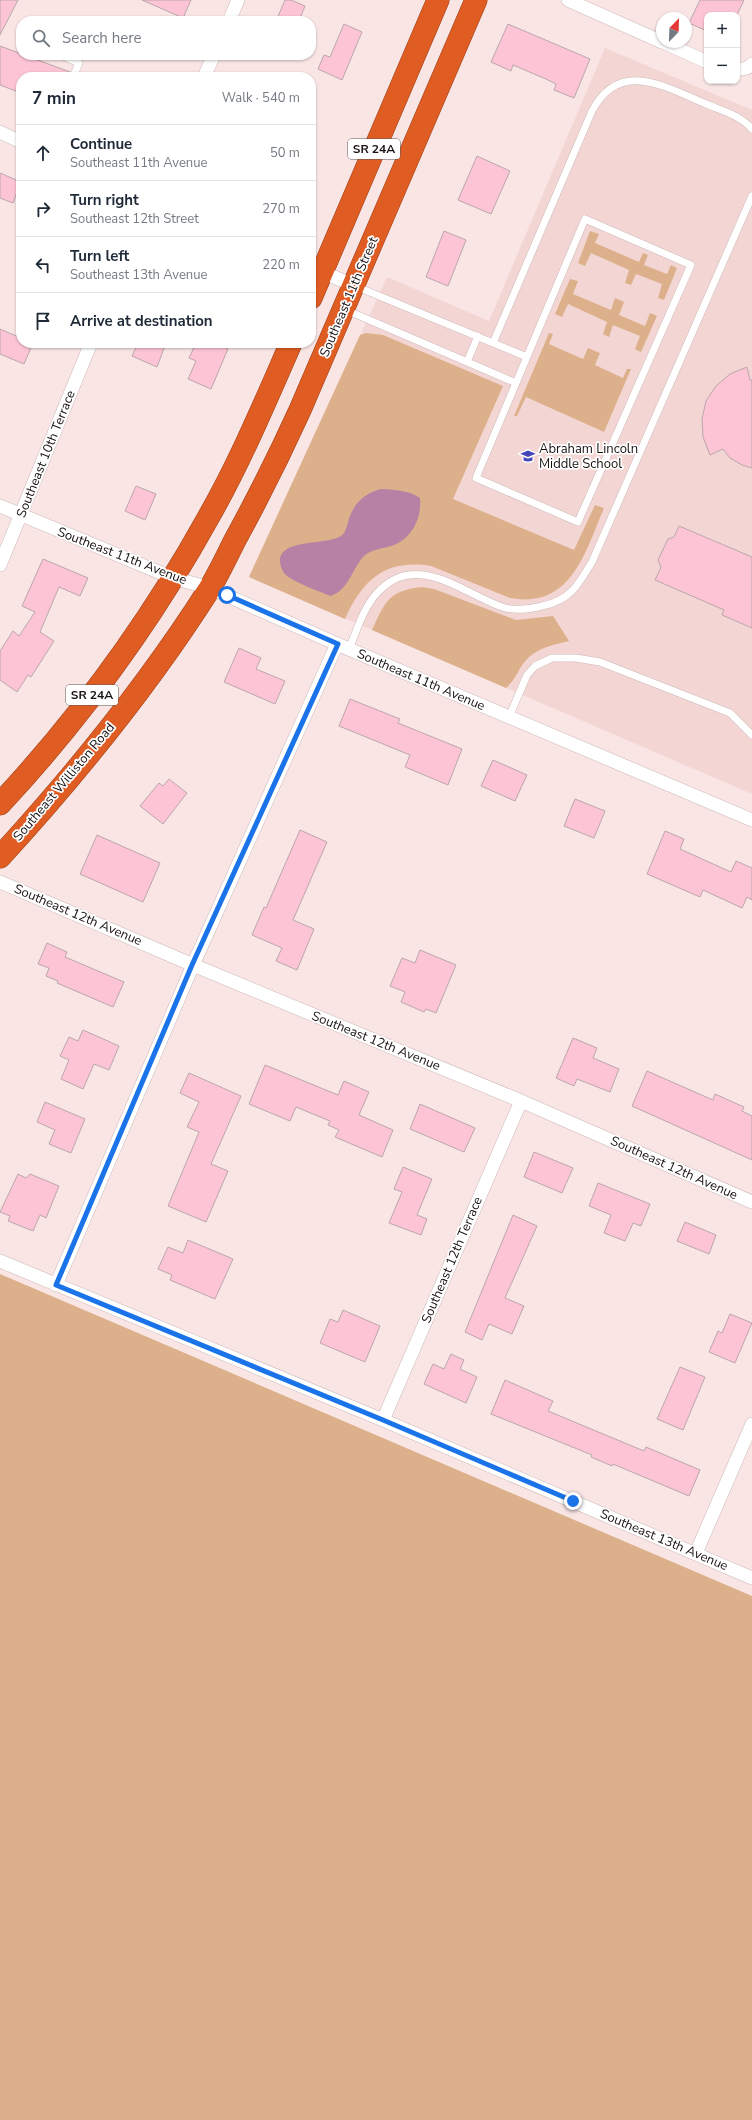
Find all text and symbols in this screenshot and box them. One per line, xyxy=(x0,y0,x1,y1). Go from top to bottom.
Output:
north arrow xyxy=(656,12,692,48)
map controls xyxy=(704,12,740,84)
button: + xyxy=(704,12,740,48)
search box xyxy=(16,16,316,60)
icon: search xyxy=(30,27,52,49)
text: Search here xyxy=(62,28,142,48)
button: − xyxy=(704,48,740,84)
text: 7 min xyxy=(32,87,76,110)
text: Walk · 540 m xyxy=(222,89,300,107)
text: Continue xyxy=(70,134,132,154)
road number: SR 24A xyxy=(348,139,400,159)
icon: ahead xyxy=(32,142,54,164)
text: 50 m xyxy=(270,144,300,162)
text: Southeast 11th Avenue xyxy=(70,154,207,172)
text: Turn right xyxy=(70,190,139,210)
icon: right xyxy=(32,198,54,220)
text: 270 m xyxy=(262,200,300,218)
text: Southeast 12th Street xyxy=(70,210,199,228)
street label: Southeast 11th Street xyxy=(316,234,383,360)
text: Turn left xyxy=(70,246,129,266)
icon: left xyxy=(32,254,54,276)
text: 220 m xyxy=(262,256,300,274)
text: Southeast 13th Avenue xyxy=(70,266,207,284)
icon: arrive xyxy=(32,310,54,332)
text: Arrive at destination xyxy=(70,311,213,331)
street label: Southeast 10th Terrace xyxy=(12,388,80,520)
place label: Abraham Lincoln Middle School xyxy=(539,440,638,473)
school or university icon: Abraham Lincoln Middle School xyxy=(520,448,536,464)
street label: Southeast 11th Avenue xyxy=(55,523,189,589)
route start xyxy=(218,586,236,604)
street label: Southeast 11th Avenue xyxy=(354,645,488,715)
road number: SR 24A xyxy=(66,685,118,705)
street label: Southeast Williston Road xyxy=(9,719,119,845)
street label: Southeast 12th Avenue xyxy=(11,880,145,950)
street label: Southeast 12th Avenue xyxy=(309,1007,443,1075)
street label: Southeast 12th Avenue xyxy=(608,1132,741,1204)
street label: Southeast 12th Terrace xyxy=(417,1194,487,1326)
route end xyxy=(564,1492,582,1510)
street label: Southeast 13th Avenue xyxy=(597,1505,731,1575)

